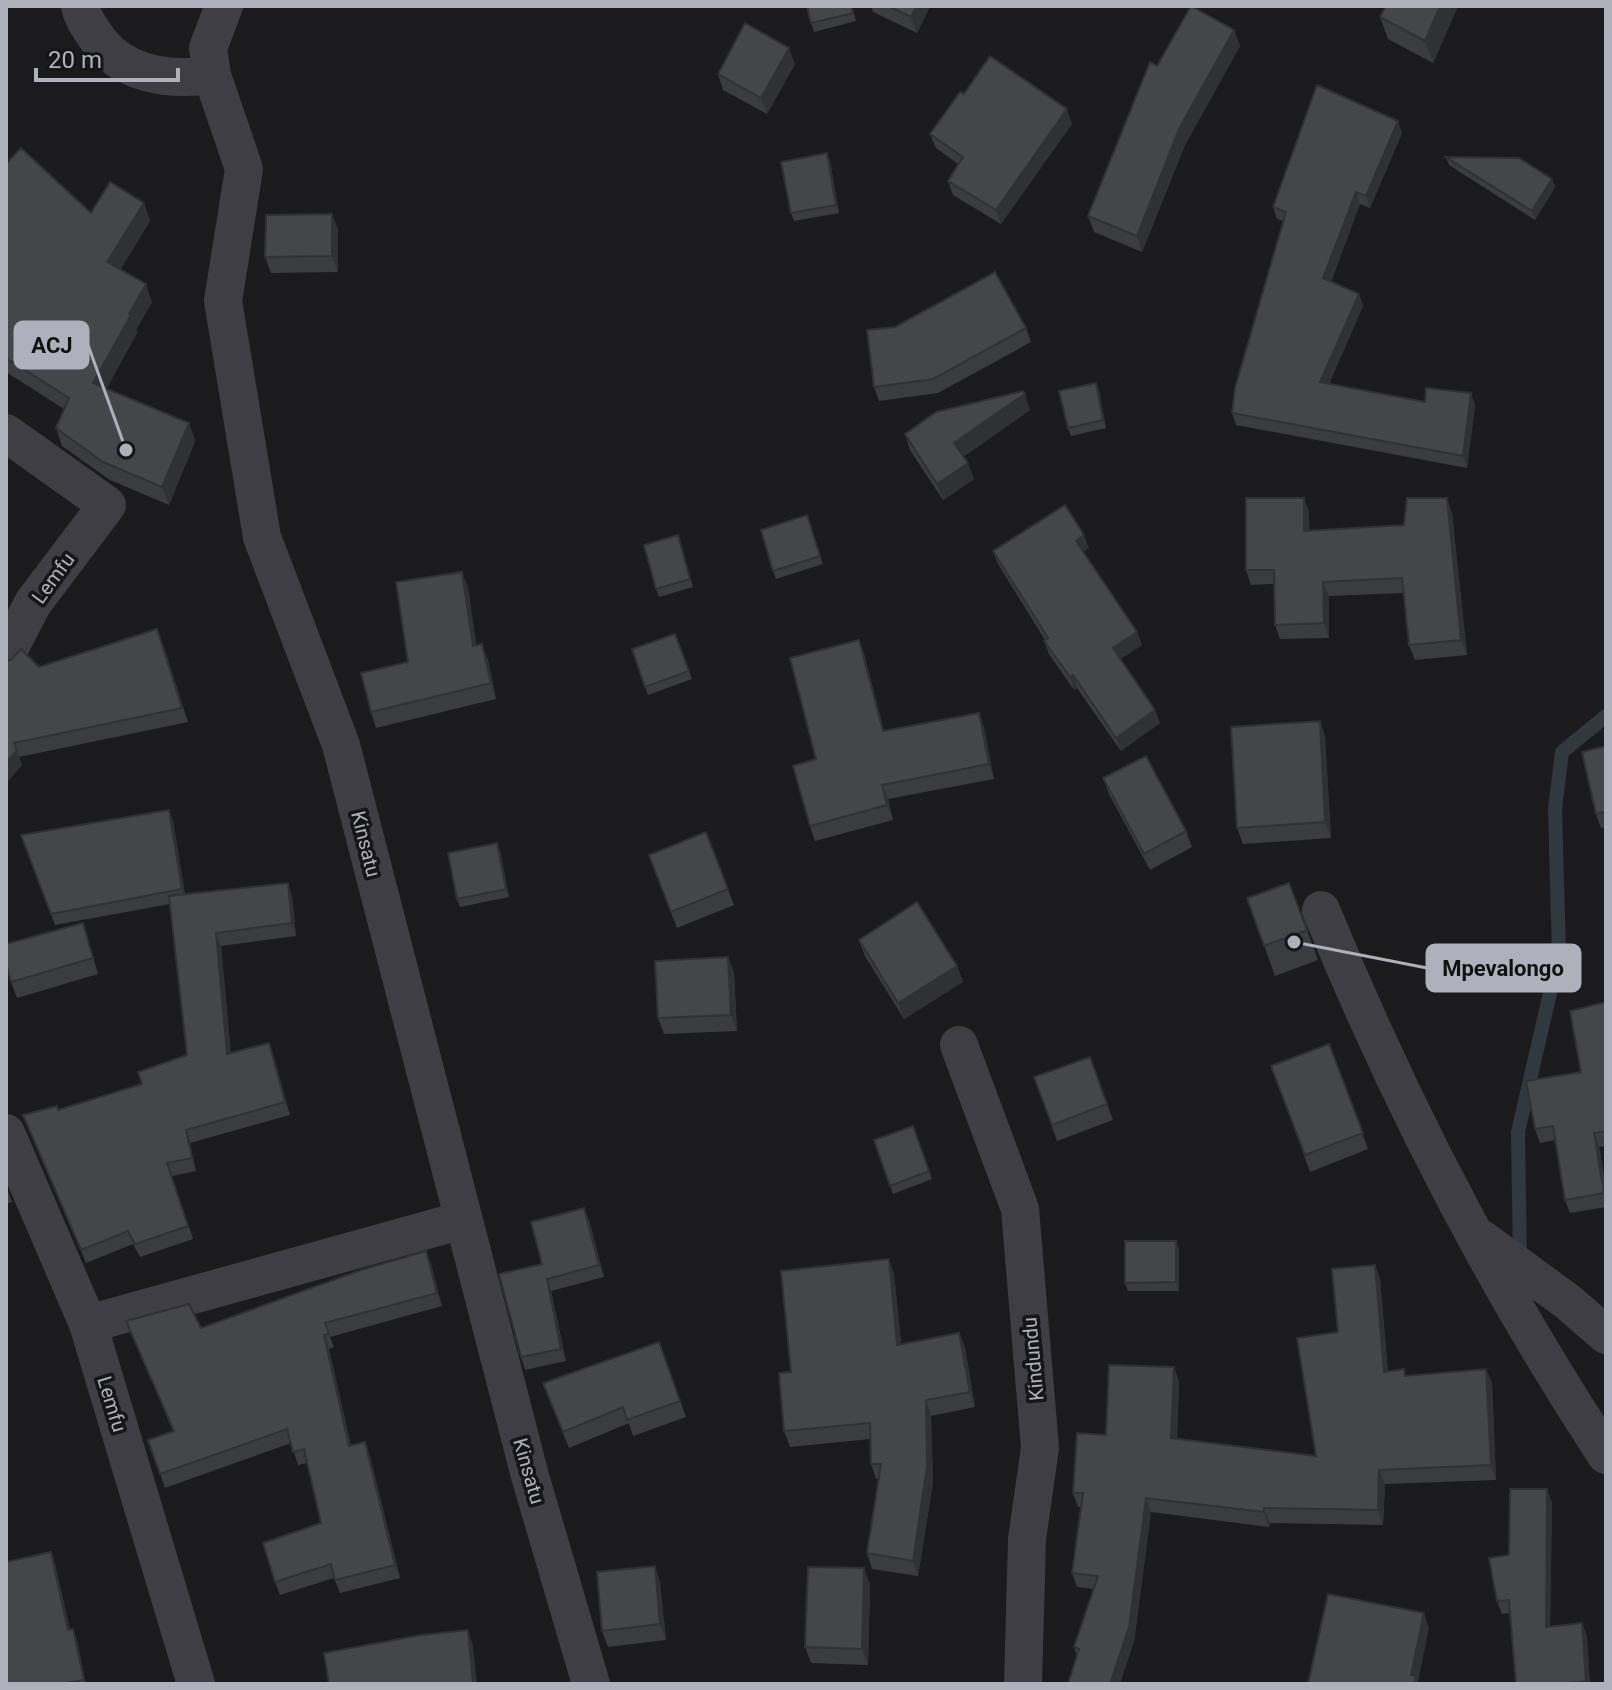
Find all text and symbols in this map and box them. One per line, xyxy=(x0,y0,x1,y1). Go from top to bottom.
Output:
scale bar xyxy=(36,32,178,82)
text: 20 m xyxy=(48,46,102,74)
callout: ACJ xyxy=(15,322,88,368)
text: ACJ xyxy=(31,333,73,358)
street label: Lemfu xyxy=(27,548,79,608)
street label: Kinsatu xyxy=(346,808,386,880)
callout: Mpevalongo xyxy=(1427,945,1580,991)
text: Mpevalongo xyxy=(1442,956,1564,981)
street label: Kindundu xyxy=(1017,1316,1049,1402)
street label: Lemfu xyxy=(92,1373,132,1435)
street label: Kinsatu xyxy=(508,1435,550,1507)

